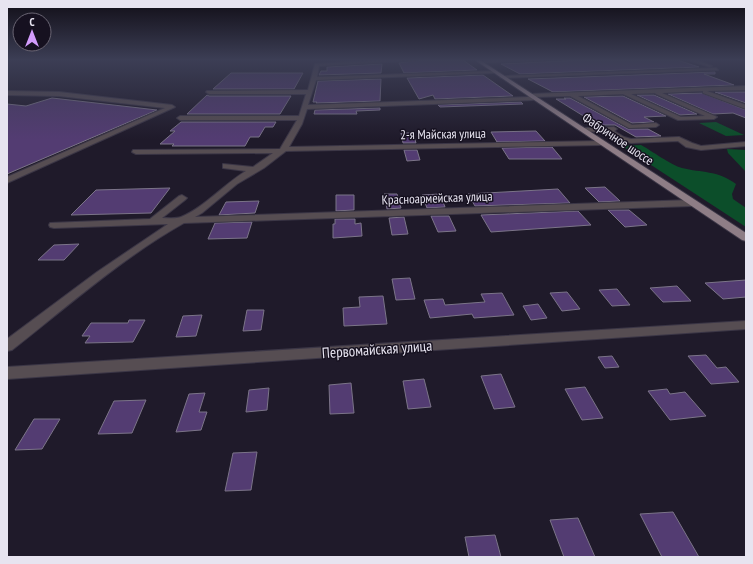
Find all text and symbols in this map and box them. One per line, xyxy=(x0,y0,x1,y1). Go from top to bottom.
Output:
north arrow xyxy=(12,12,52,52)
text: С xyxy=(29,15,35,29)
street label: Фабричное шоссе xyxy=(579,109,657,169)
street label: 2-я Майская улица xyxy=(400,125,486,143)
street label: Красноармейская улица xyxy=(381,188,493,208)
street label: Первомайская улица xyxy=(321,336,433,362)

